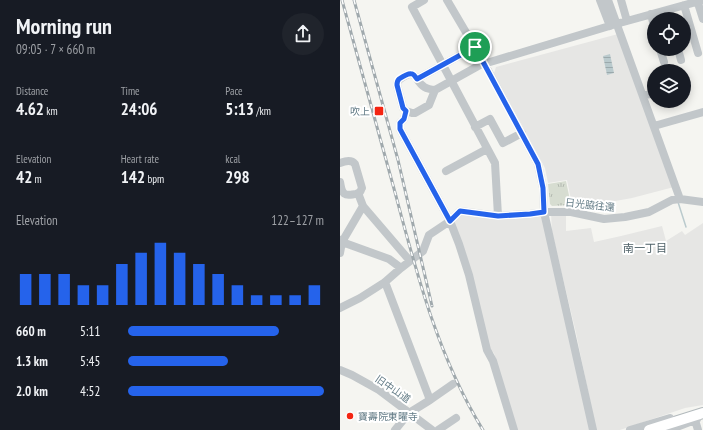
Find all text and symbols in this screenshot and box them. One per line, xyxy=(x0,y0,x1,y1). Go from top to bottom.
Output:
text: Morning run xyxy=(16,12,112,40)
map controls xyxy=(647,12,691,108)
button: locate xyxy=(647,12,691,56)
button: share xyxy=(282,13,324,55)
pin xyxy=(458,30,492,64)
icon: arrive xyxy=(464,36,486,58)
text: 09:05 · 7 × 660 m xyxy=(16,41,95,58)
button: layers xyxy=(647,64,691,108)
text: Distance xyxy=(16,84,48,98)
text: Time xyxy=(121,84,140,98)
text: Pace xyxy=(225,84,243,98)
text: 4.62 xyxy=(16,98,44,120)
text: 24:06 xyxy=(121,98,157,120)
text: 5:13 xyxy=(225,98,254,120)
text: km xyxy=(44,104,58,118)
text: /km xyxy=(254,104,271,118)
place label: 吹上 xyxy=(350,105,370,118)
marker: 吹上 xyxy=(373,105,385,117)
text: Elevation xyxy=(16,152,51,166)
text: Heart rate xyxy=(121,152,159,166)
text: kcal xyxy=(225,152,240,166)
text: 42 xyxy=(16,166,32,188)
text: 142 xyxy=(121,166,145,188)
text: 298 xyxy=(225,166,250,188)
text: m xyxy=(32,172,42,186)
text: bpm xyxy=(145,172,164,186)
street label: 日光脇往還 xyxy=(564,196,616,214)
text: Elevation xyxy=(16,212,58,229)
text: 122–127 m xyxy=(271,212,324,229)
district label: 南一丁目 xyxy=(623,241,667,255)
text: 660 m xyxy=(16,323,46,340)
text: 5:11 xyxy=(80,323,100,340)
text: 1.3 km xyxy=(16,353,48,370)
text: 5:45 xyxy=(80,353,100,370)
street label: 旧中山道 xyxy=(373,372,413,406)
text: 2.0 km xyxy=(16,383,48,400)
text: 4:52 xyxy=(80,383,100,400)
place label: 寶壽院東曜寺 xyxy=(358,410,418,423)
marker: 寶壽院東曜寺 xyxy=(345,411,355,421)

